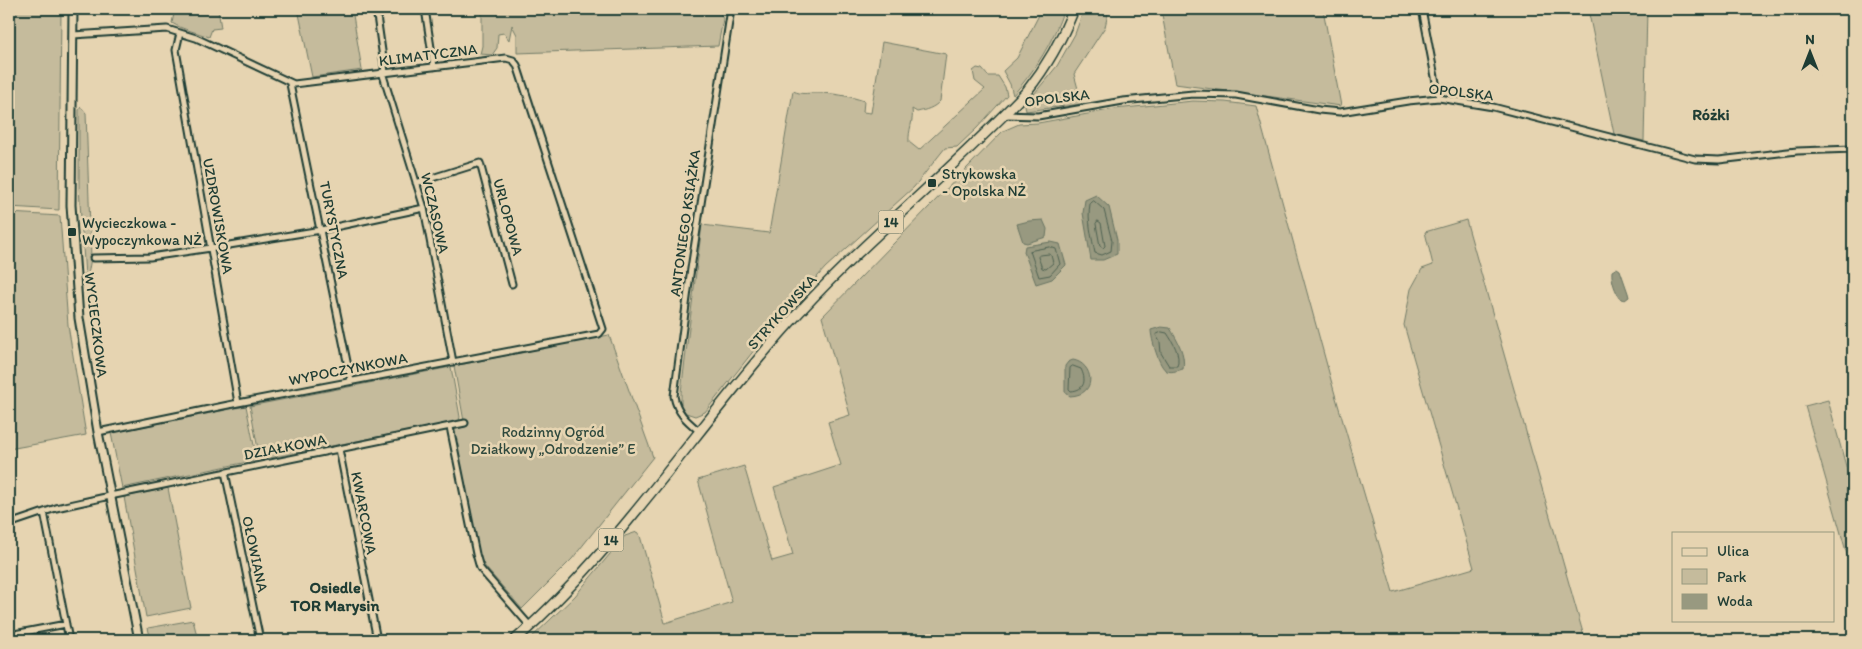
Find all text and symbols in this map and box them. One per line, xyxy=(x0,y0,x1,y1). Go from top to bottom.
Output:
north arrow xyxy=(1784,28,1834,78)
text: N xyxy=(1805,31,1815,48)
street label: KLIMATYCZNA xyxy=(378,40,479,70)
street label: OPOLSKA xyxy=(1428,80,1495,104)
street label: OPOLSKA xyxy=(1023,85,1091,111)
district label: Różki xyxy=(1692,105,1730,124)
street label: ANTONIEGO KSIĄŻKA xyxy=(666,148,704,298)
street label: UZDROWISKOWA xyxy=(199,157,237,276)
place label: Strykowska - Opolska NŻ xyxy=(942,165,1027,200)
street label: WCZASOWA xyxy=(417,171,453,256)
street label: URLOPOWA xyxy=(489,176,527,258)
marker: Strykowska - Opolska NŻ xyxy=(926,177,938,189)
street label: TURYSTYCZNA xyxy=(316,179,352,281)
road number: 14 xyxy=(878,210,904,233)
place label: Wycieczkowa - Wypoczynkowa NŻ xyxy=(82,214,202,249)
marker: Wycieczkowa - Wypoczynkowa NŻ xyxy=(66,226,78,238)
street label: STRYKOWSKA xyxy=(743,270,821,353)
street label: WYCIECZKOWA xyxy=(81,271,111,379)
street label: WYPOCZYNKOWA xyxy=(287,349,409,389)
park label: Rodzinny Ogród Działkowy „Odrodzenie” E xyxy=(470,423,636,458)
street label: DZIAŁKOWA xyxy=(242,430,328,464)
street label: KWARCOWA xyxy=(347,470,381,556)
street label: OŁOWIANA xyxy=(238,514,272,594)
road number: 14 xyxy=(598,528,624,552)
legend xyxy=(1672,532,1834,622)
text: Ulica xyxy=(1717,542,1750,560)
text: Park xyxy=(1717,568,1747,586)
district label: Osiedle TOR Marysin xyxy=(290,578,380,616)
text: Woda xyxy=(1717,592,1753,610)

